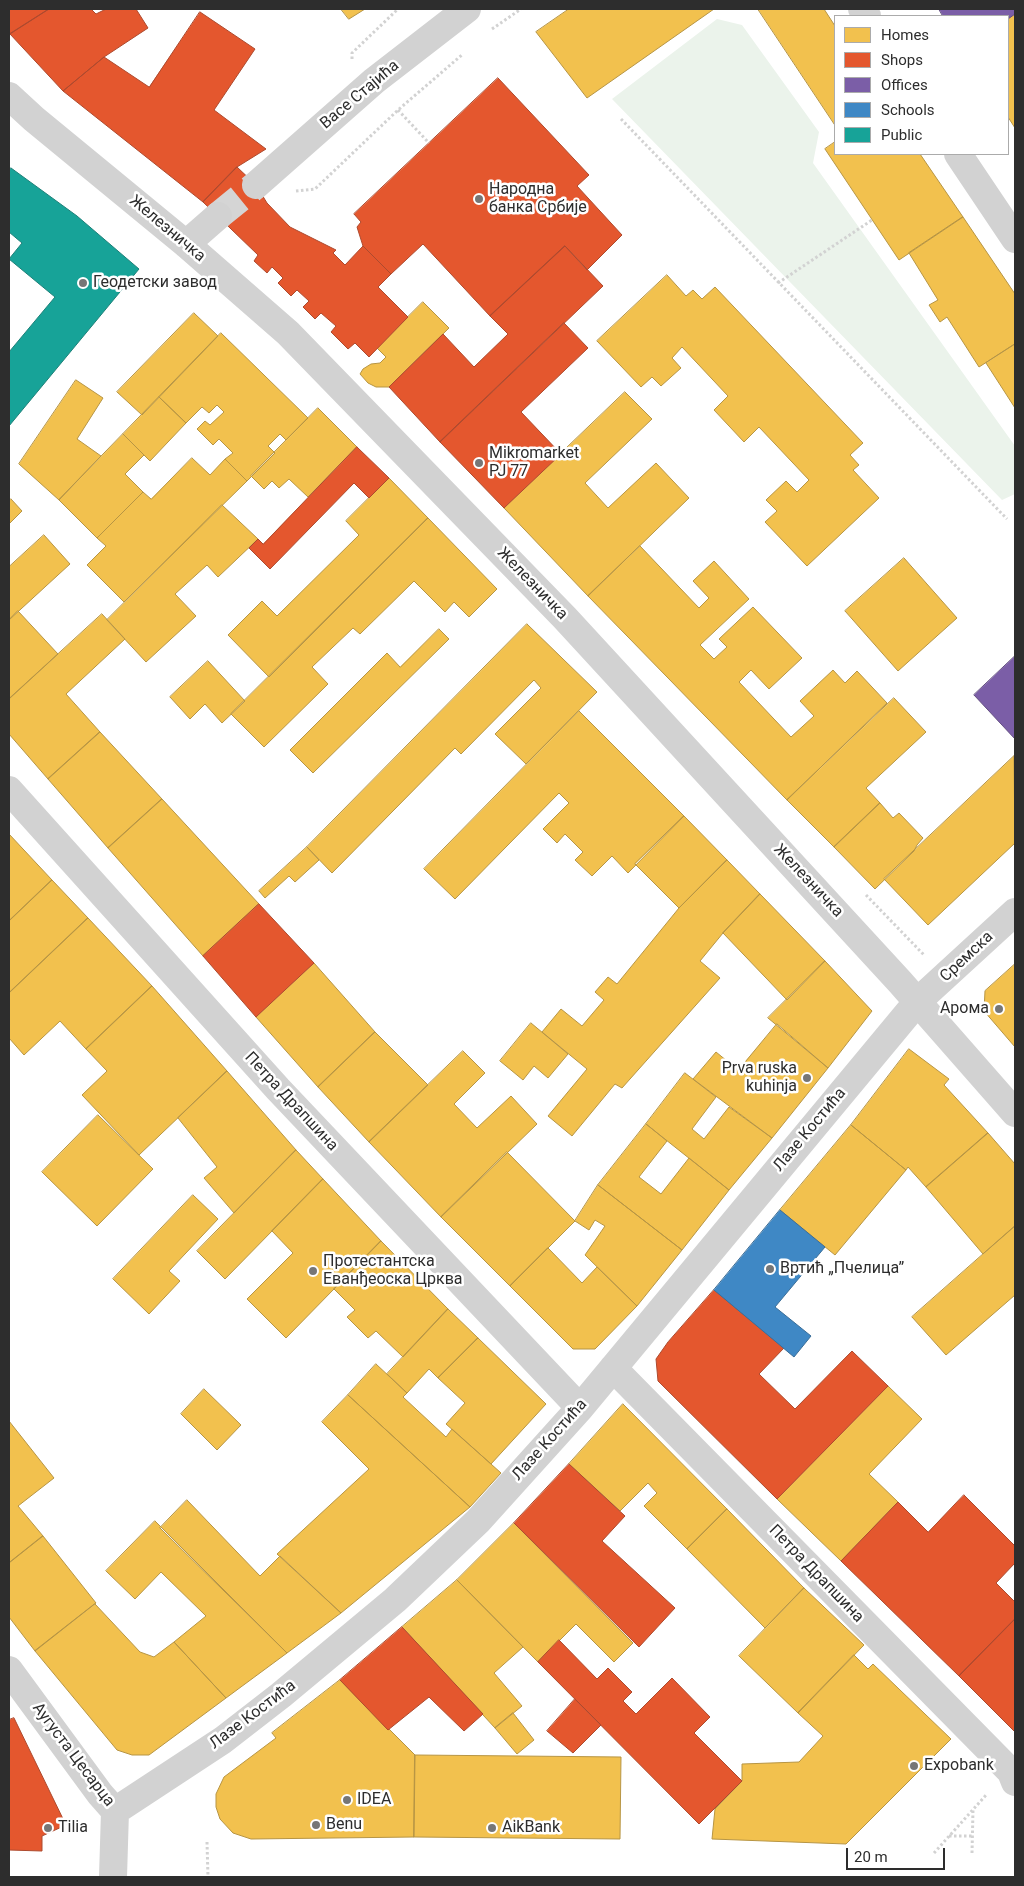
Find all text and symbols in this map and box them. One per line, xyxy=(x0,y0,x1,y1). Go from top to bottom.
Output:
legend xyxy=(834,15,1009,155)
text: Homes xyxy=(881,26,929,44)
text: Shops xyxy=(881,51,923,69)
street label: Васе Стајића xyxy=(317,56,403,134)
text: Offices xyxy=(881,76,928,94)
text: Schools xyxy=(881,101,935,119)
text: Public xyxy=(881,126,922,144)
place label: Народна банка Србије xyxy=(489,180,587,218)
street label: Железничка xyxy=(125,192,209,266)
marker: Народна банка Србије xyxy=(473,193,485,205)
place label: Геодетски завод xyxy=(93,273,217,293)
marker: Геодетски завод xyxy=(77,277,89,289)
place label: Mikromarket PJ 77 xyxy=(489,444,579,482)
marker: Mikromarket PJ 77 xyxy=(473,457,485,469)
street label: Железничка xyxy=(493,544,571,624)
street label: Железничка xyxy=(769,840,847,922)
street label: Сремска xyxy=(937,928,997,986)
place label: Арома xyxy=(940,999,989,1019)
marker: Арома xyxy=(993,1003,1005,1015)
street label: Петра Драпшина xyxy=(240,1049,342,1155)
place label: Prva ruska kuhinja xyxy=(722,1059,797,1097)
marker: Prva ruska kuhinja xyxy=(801,1072,813,1084)
street label: Лазе Костића xyxy=(770,1084,850,1176)
place label: Протестантска Еванђеоска Црква xyxy=(323,1252,462,1290)
place label: Вртић „Пчелица” xyxy=(780,1259,904,1279)
marker: Вртић „Пчелица” xyxy=(764,1263,776,1275)
marker: Протестантска Еванђеоска Црква xyxy=(307,1265,319,1277)
street label: Лазе Костића xyxy=(508,1395,592,1485)
street label: Петра Драпшина xyxy=(765,1521,867,1627)
street label: Лазе Костића xyxy=(206,1676,300,1754)
street label: Аугуста Цесарца xyxy=(28,1699,118,1811)
place label: Expobank xyxy=(924,1756,994,1776)
marker: Expobank xyxy=(908,1760,920,1772)
place label: IDEA xyxy=(357,1790,391,1810)
marker: IDEA xyxy=(341,1794,353,1806)
place label: Benu xyxy=(326,1815,362,1835)
place label: Tilia xyxy=(58,1818,88,1838)
place label: AikBank xyxy=(502,1818,560,1838)
marker: Benu xyxy=(310,1819,322,1831)
marker: Tilia xyxy=(42,1822,54,1834)
marker: AikBank xyxy=(486,1822,498,1834)
scale bar xyxy=(849,1838,948,1870)
text: 20 m xyxy=(854,1848,888,1866)

